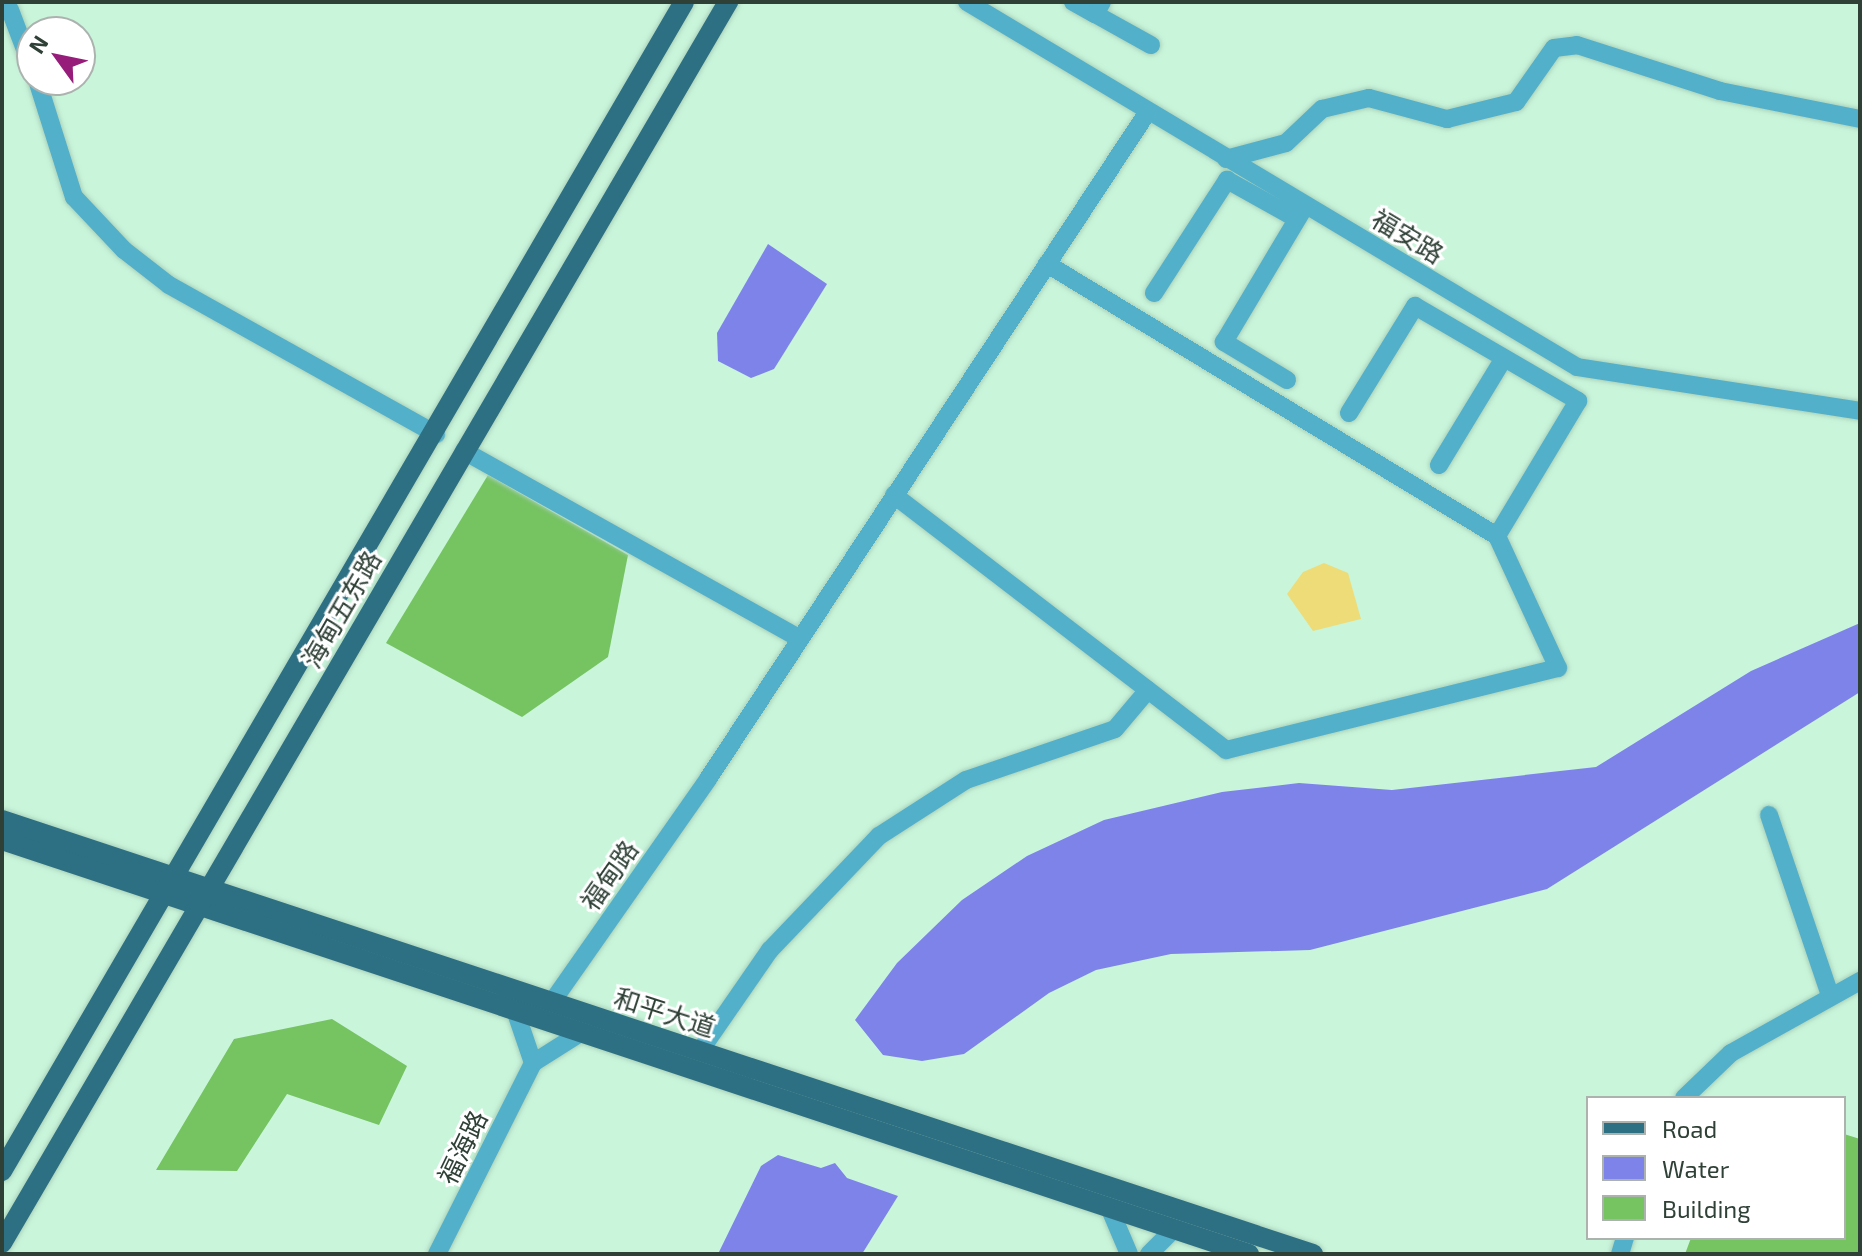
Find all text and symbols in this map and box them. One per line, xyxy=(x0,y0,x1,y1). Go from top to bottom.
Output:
north arrow xyxy=(16,16,96,96)
text: N xyxy=(22,30,53,58)
street label: 福安路 xyxy=(1367,203,1449,269)
street label: 海甸五东路 xyxy=(295,545,387,673)
street label: 福甸路 xyxy=(574,834,644,916)
street label: 和平大道 xyxy=(611,981,719,1043)
legend xyxy=(1586,1096,1846,1240)
street label: 福海路 xyxy=(431,1105,493,1189)
text: Road xyxy=(1662,1114,1717,1143)
text: Water xyxy=(1662,1154,1729,1183)
text: Building xyxy=(1662,1194,1751,1223)

